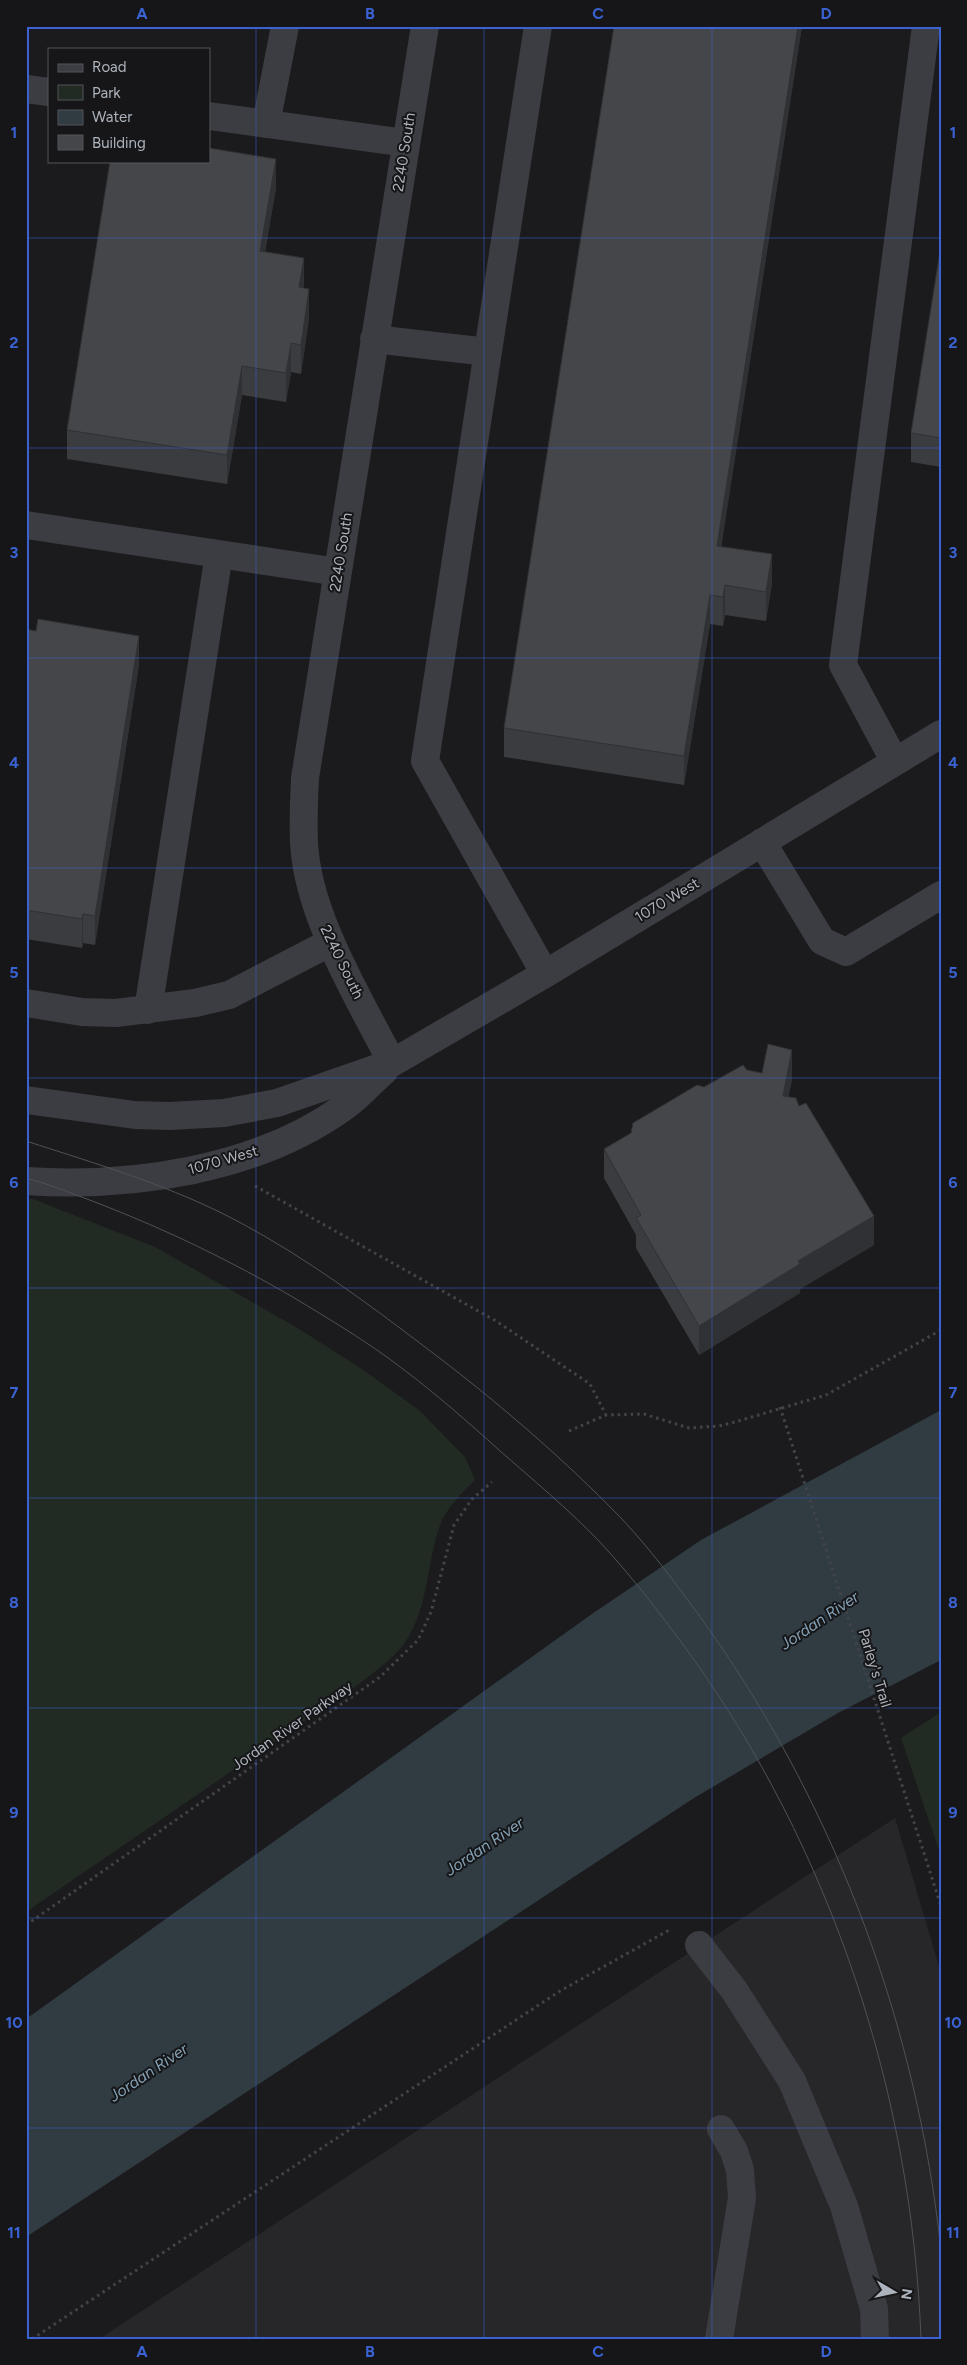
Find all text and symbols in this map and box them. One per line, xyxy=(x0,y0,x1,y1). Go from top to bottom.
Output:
text: A xyxy=(136,4,148,23)
text: B xyxy=(365,4,375,23)
text: C xyxy=(592,4,604,23)
text: D xyxy=(820,4,832,23)
legend xyxy=(48,48,210,162)
text: Road xyxy=(92,58,127,76)
text: Park xyxy=(92,84,121,102)
text: Water xyxy=(92,108,132,126)
street label: 2240 South xyxy=(389,111,419,193)
text: 1 xyxy=(11,123,17,142)
text: 1 xyxy=(950,123,956,142)
text: Building xyxy=(92,134,146,152)
text: 2 xyxy=(9,333,19,352)
text: 2 xyxy=(948,333,958,352)
street label: 2240 South xyxy=(326,511,356,593)
text: 3 xyxy=(10,543,19,562)
text: 3 xyxy=(949,543,958,562)
text: 4 xyxy=(9,753,19,772)
text: 4 xyxy=(948,753,958,772)
street label: 1070 West xyxy=(632,874,703,926)
street label: 2240 South xyxy=(316,922,368,1002)
text: 5 xyxy=(9,963,19,982)
text: 5 xyxy=(948,963,958,982)
street label: 1070 West xyxy=(186,1141,260,1179)
text: 6 xyxy=(9,1173,19,1192)
text: 6 xyxy=(948,1173,958,1192)
text: 7 xyxy=(10,1383,19,1402)
text: 7 xyxy=(949,1383,958,1402)
water label: Jordan River xyxy=(776,1587,863,1654)
text: 8 xyxy=(9,1593,19,1612)
text: 8 xyxy=(948,1593,958,1612)
street label: Parley's Trail xyxy=(855,1627,895,1709)
street label: Jordan River Parkway xyxy=(228,1678,356,1774)
text: 9 xyxy=(9,1803,19,1822)
text: 9 xyxy=(948,1803,958,1822)
water label: Jordan River xyxy=(441,1813,528,1880)
text: 10 xyxy=(5,2013,23,2032)
text: 10 xyxy=(944,2013,962,2032)
water label: Jordan River xyxy=(105,2039,192,2106)
text: 11 xyxy=(7,2223,21,2242)
text: 11 xyxy=(946,2223,960,2242)
north arrow xyxy=(870,2268,920,2318)
text: N xyxy=(897,2287,916,2301)
text: A xyxy=(136,2342,148,2361)
text: B xyxy=(365,2342,375,2361)
text: C xyxy=(592,2342,604,2361)
text: D xyxy=(820,2342,832,2361)

